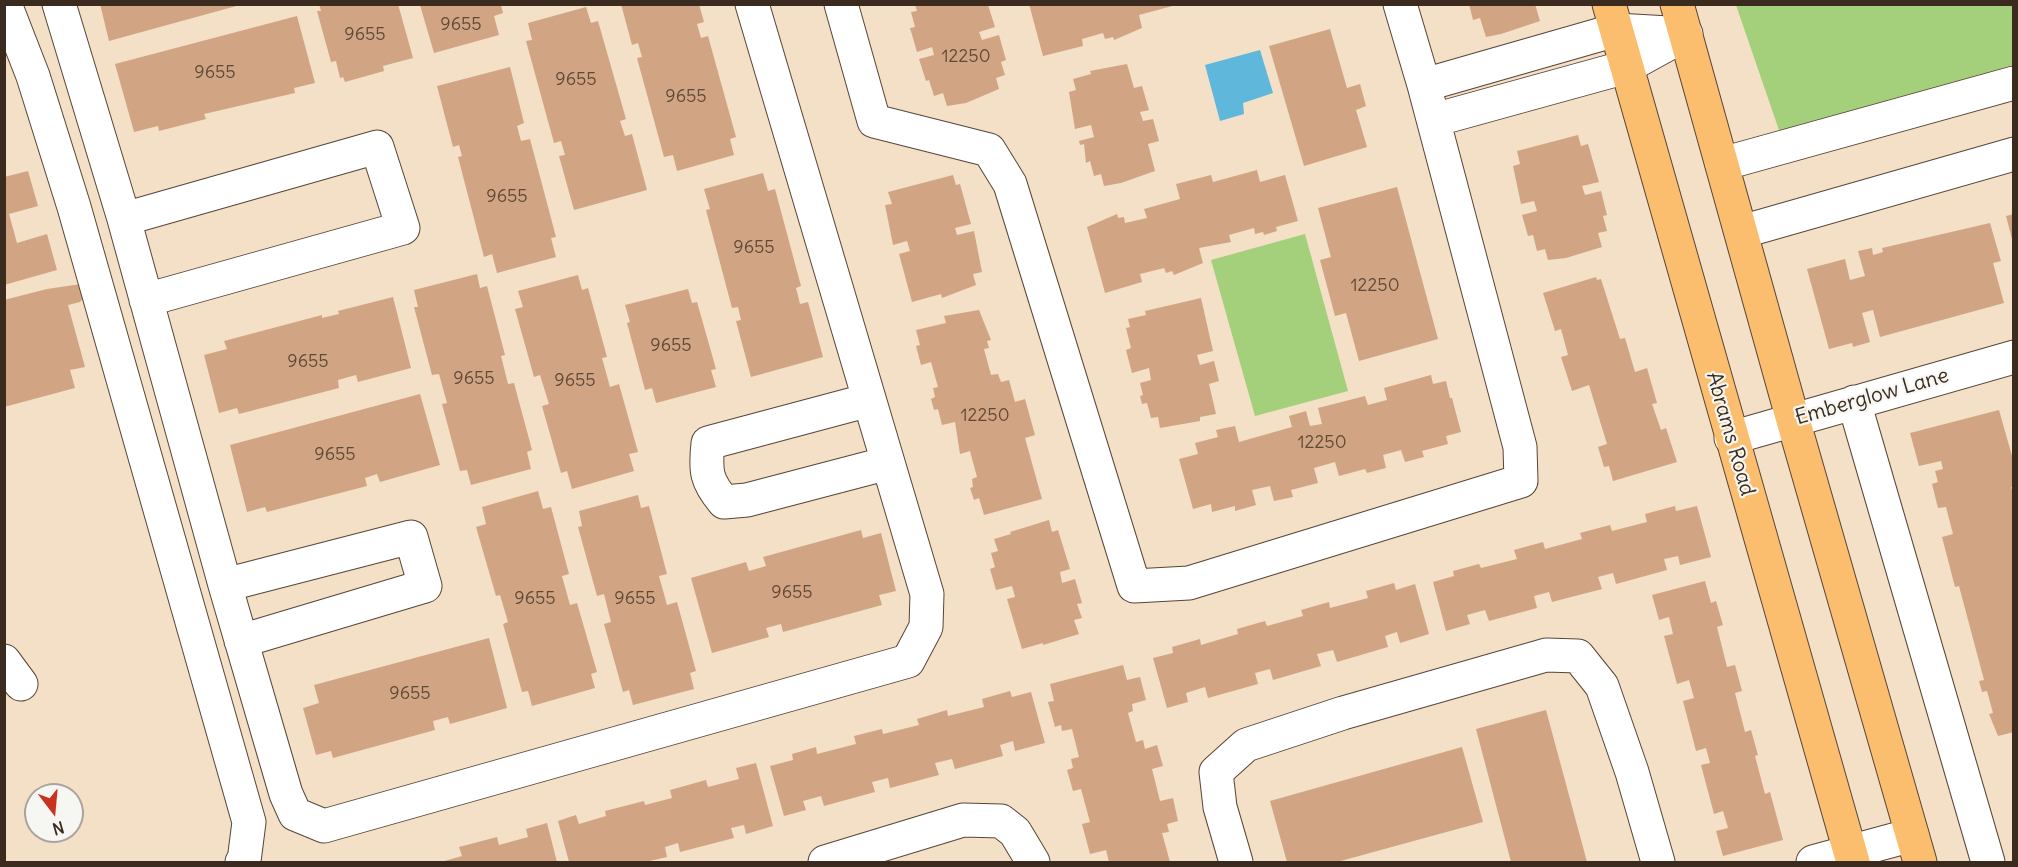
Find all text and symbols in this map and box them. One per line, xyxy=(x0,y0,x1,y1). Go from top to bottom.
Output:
house number: 9655 xyxy=(440,14,482,36)
house number: 9655 xyxy=(344,24,386,46)
house number: 12250 xyxy=(941,46,991,68)
house number: 9655 xyxy=(194,62,236,84)
house number: 9655 xyxy=(555,69,597,91)
house number: 9655 xyxy=(665,86,707,108)
house number: 9655 xyxy=(486,186,528,208)
house number: 9655 xyxy=(733,237,775,259)
house number: 12250 xyxy=(1350,275,1400,297)
house number: 9655 xyxy=(650,335,692,357)
house number: 9655 xyxy=(287,351,329,373)
street label: Emberglow Lane xyxy=(1792,363,1952,431)
house number: 9655 xyxy=(453,368,495,390)
street label: Abrams Road xyxy=(1700,369,1760,499)
house number: 9655 xyxy=(554,370,596,392)
house number: 12250 xyxy=(960,405,1010,427)
house number: 12250 xyxy=(1297,432,1347,454)
house number: 9655 xyxy=(314,444,356,466)
house number: 9655 xyxy=(771,582,813,604)
house number: 9655 xyxy=(514,588,556,610)
house number: 9655 xyxy=(614,588,656,610)
house number: 9655 xyxy=(389,683,431,705)
north arrow xyxy=(24,783,84,843)
text: N xyxy=(50,817,66,840)

